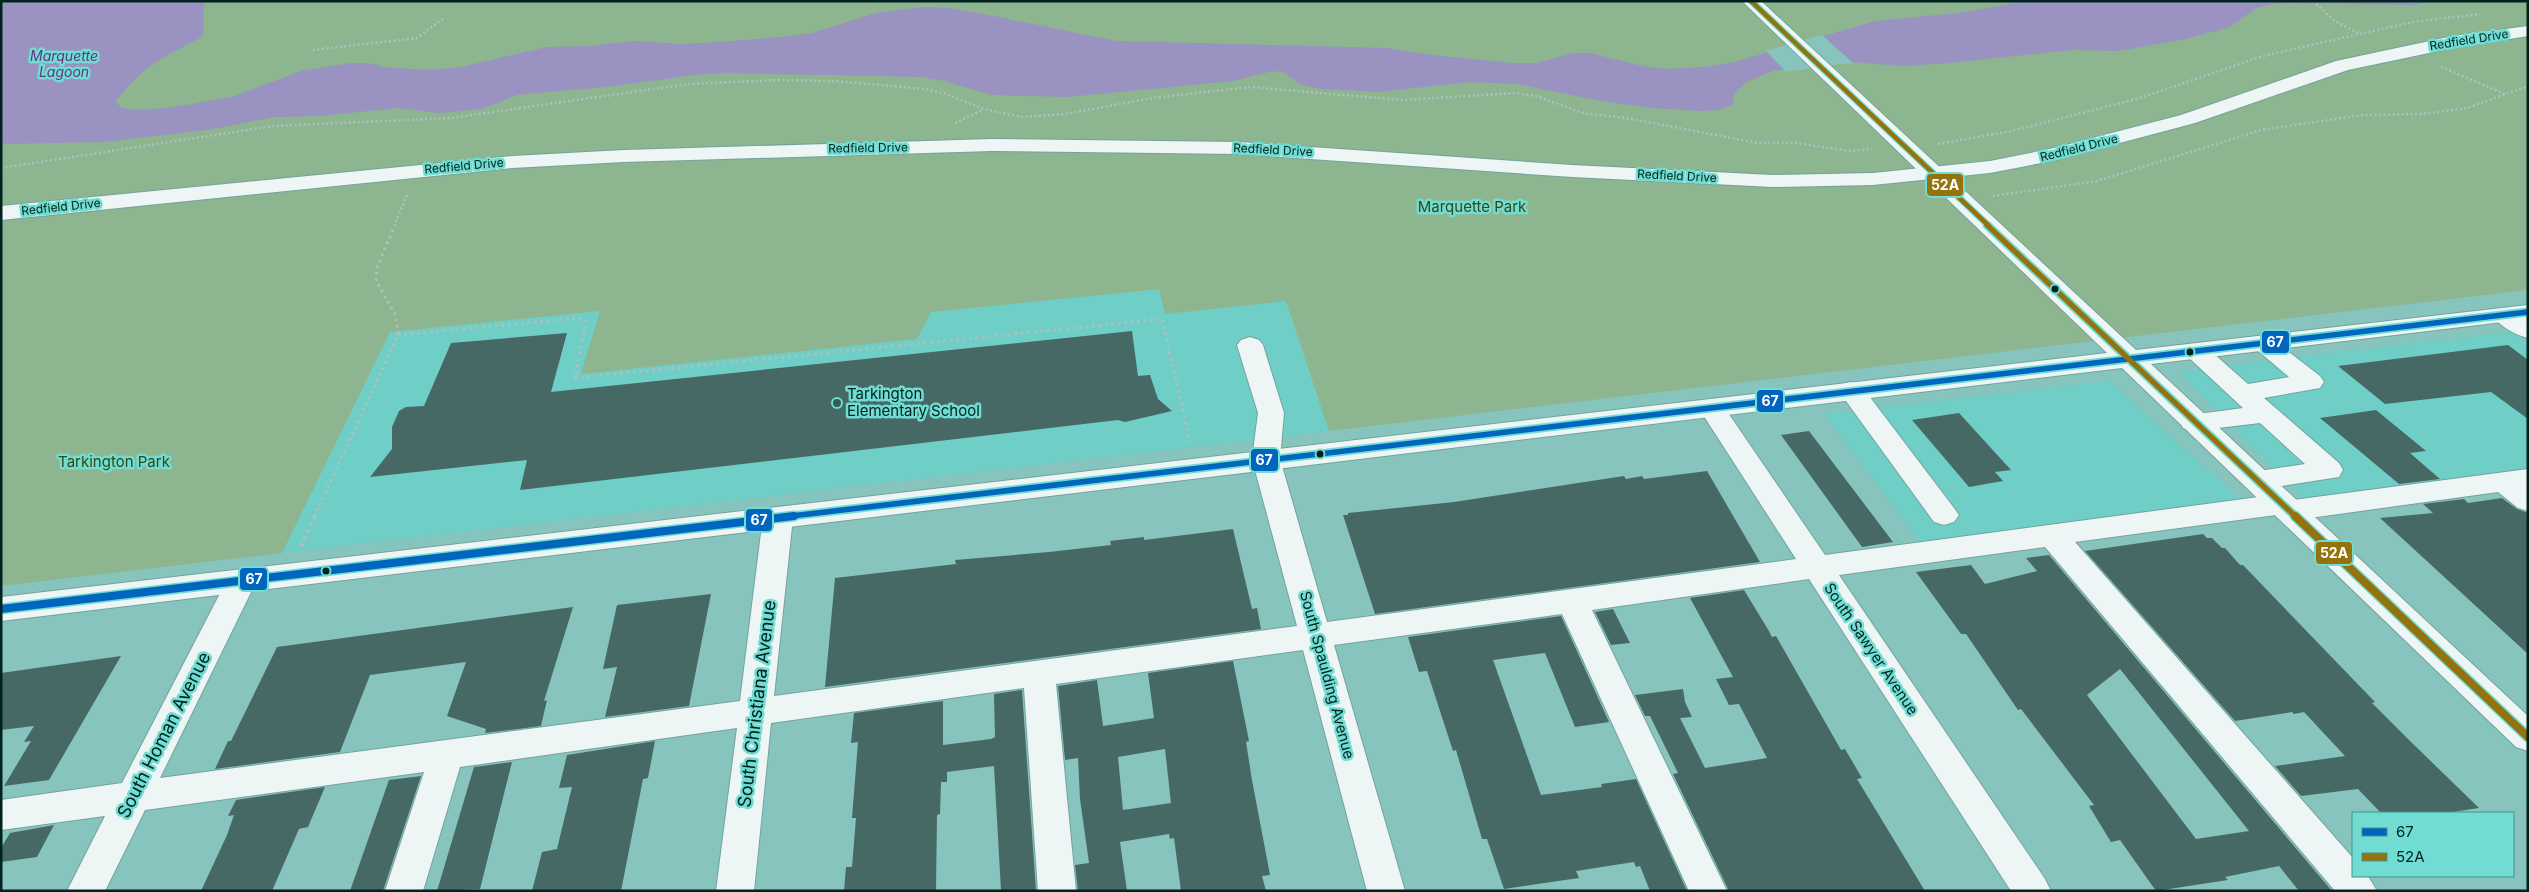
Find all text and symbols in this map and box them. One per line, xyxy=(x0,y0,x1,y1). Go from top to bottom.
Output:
street label: Redfield Drive xyxy=(2428,26,2509,53)
water label: Marquette Lagoon xyxy=(30,47,98,80)
street label: Redfield Drive xyxy=(2038,131,2119,164)
street label: Redfield Drive xyxy=(828,139,908,156)
street label: Redfield Drive xyxy=(1233,140,1313,159)
street label: Redfield Drive xyxy=(424,155,504,176)
street label: Redfield Drive xyxy=(1637,166,1717,185)
line badge: 52A xyxy=(1926,173,1964,197)
text: 52A xyxy=(1931,176,1960,193)
street label: Redfield Drive xyxy=(21,195,101,218)
park label: Marquette Park xyxy=(1418,197,1527,216)
unlabelled marker xyxy=(2050,284,2060,294)
line badge: 67 xyxy=(2261,330,2290,354)
text: 67 xyxy=(2266,333,2284,350)
unlabelled marker xyxy=(2185,347,2195,357)
place label: Tarkington Elementary School xyxy=(847,384,980,420)
line badge: 67 xyxy=(1756,389,1784,413)
text: 67 xyxy=(1761,392,1779,409)
marker: Tarkington Elementary School xyxy=(831,397,843,409)
line badge: 67 xyxy=(1250,448,1279,472)
unlabelled marker xyxy=(1315,449,1325,459)
text: 67 xyxy=(1255,451,1273,468)
park label: Tarkington Park xyxy=(58,452,171,471)
line badge: 67 xyxy=(745,508,773,532)
text: 67 xyxy=(750,511,768,528)
line badge: 52A xyxy=(2315,541,2353,565)
text: 52A xyxy=(2320,544,2349,561)
unlabelled marker xyxy=(321,566,331,576)
line badge: 67 xyxy=(239,567,268,591)
text: 67 xyxy=(245,570,263,587)
street label: South Sawyer Avenue xyxy=(1820,579,1923,718)
street label: South Spaulding Avenue xyxy=(1296,589,1359,761)
street label: South Christiana Avenue xyxy=(733,599,780,809)
street label: South Homan Avenue xyxy=(113,648,215,821)
legend xyxy=(2352,812,2514,877)
text: 67 xyxy=(2396,822,2414,841)
text: 52A xyxy=(2396,847,2425,866)

